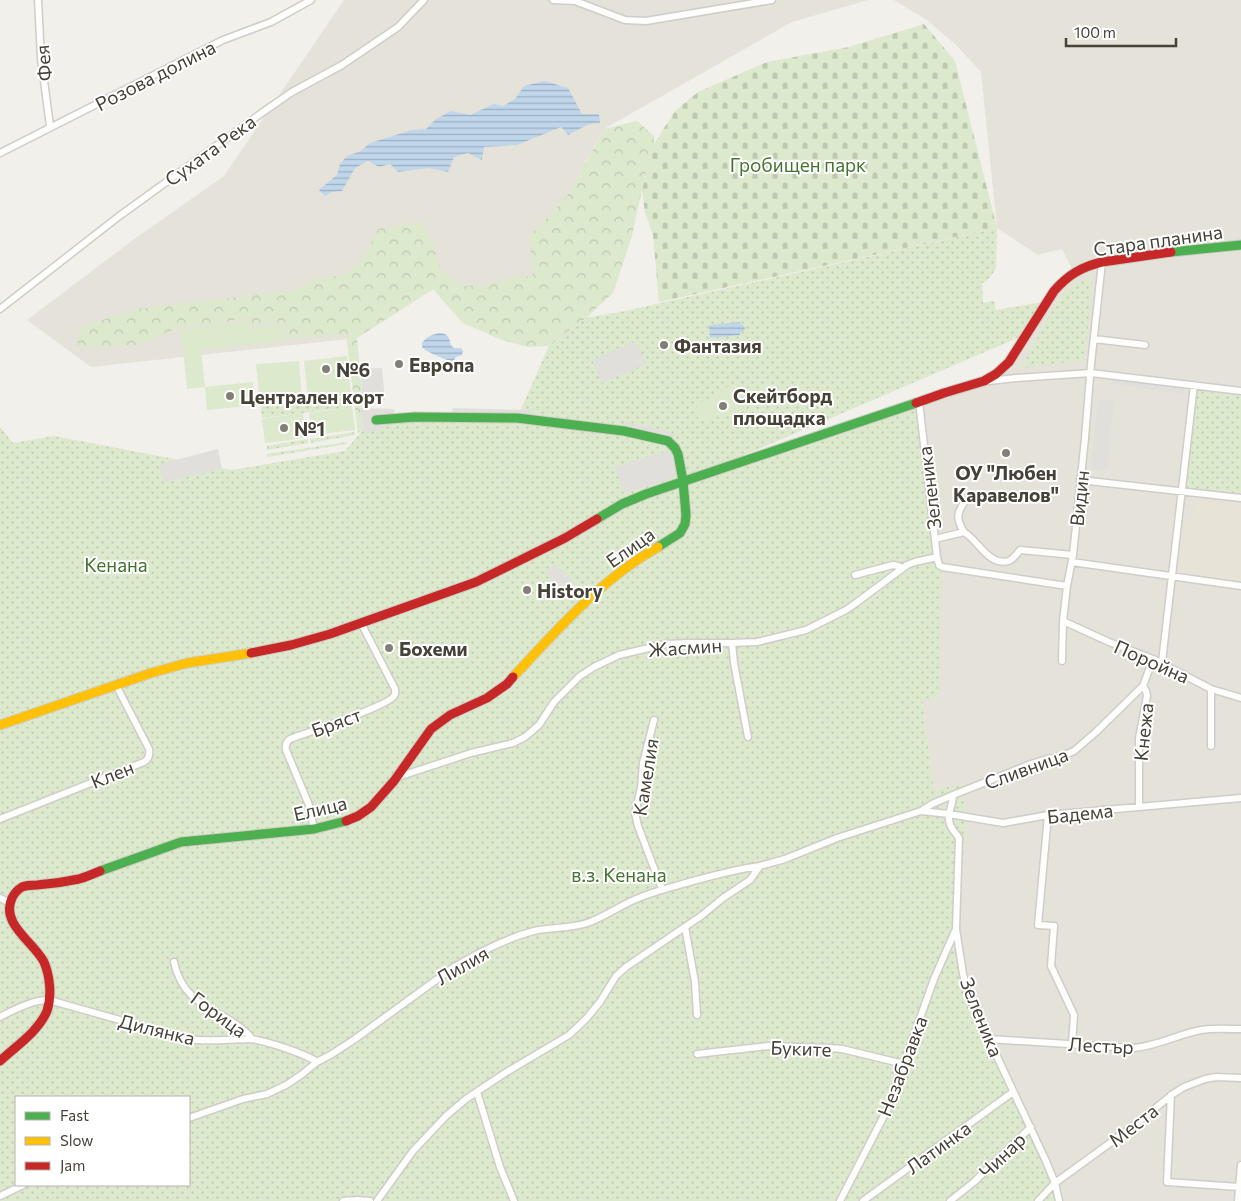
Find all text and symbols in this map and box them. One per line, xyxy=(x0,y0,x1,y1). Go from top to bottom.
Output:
scale bar xyxy=(1066,15,1176,47)
text: 100 m xyxy=(1074,23,1116,41)
street label: Розова долина xyxy=(91,35,219,115)
street label: Фея xyxy=(30,44,56,82)
street label: Сухата Река xyxy=(160,109,260,191)
park label: Гробищен парк xyxy=(730,153,866,176)
street label: Стара планина xyxy=(1092,220,1224,260)
place label: Фантазия xyxy=(674,334,762,357)
marker: Фантазия xyxy=(658,339,670,351)
place label: Европа xyxy=(409,353,474,376)
place label: №6 xyxy=(336,358,370,381)
marker: Европа xyxy=(393,358,405,370)
marker: №6 xyxy=(320,363,332,375)
place label: Скейтборд площадка xyxy=(733,384,833,429)
place label: Централен корт xyxy=(240,385,384,408)
marker: Централен корт xyxy=(224,390,236,402)
marker: Скейтборд площадка xyxy=(717,400,729,412)
place label: №1 xyxy=(294,417,325,440)
marker: №1 xyxy=(278,422,290,434)
street label: Зеленика xyxy=(912,445,946,531)
marker: ОУ "Любен Каравелов" xyxy=(1000,447,1012,459)
place label: ОУ "Любен Каравелов" xyxy=(953,461,1059,506)
street label: Видин xyxy=(1065,469,1093,527)
street label: Елица xyxy=(601,522,659,572)
park label: Кенана xyxy=(84,553,148,576)
place label: History xyxy=(537,579,603,602)
marker: History xyxy=(521,584,533,596)
street label: Жасмин xyxy=(647,633,723,661)
street label: Поройна xyxy=(1111,634,1193,688)
place label: Бохеми xyxy=(399,637,468,660)
marker: Бохеми xyxy=(383,642,395,654)
street label: Бряст xyxy=(308,702,364,742)
street label: Кнежа xyxy=(1129,702,1157,762)
street label: Камелия xyxy=(628,737,662,817)
street label: Сливница xyxy=(981,742,1071,794)
street label: Клен xyxy=(87,755,137,793)
street label: Елица xyxy=(291,791,349,825)
street label: Бадема xyxy=(1046,798,1114,828)
park label: в.з. Кенана xyxy=(571,863,667,886)
street label: Лилия xyxy=(432,941,492,989)
street label: Зеленика xyxy=(956,974,1008,1060)
street label: Горица xyxy=(187,986,251,1042)
street label: Дилянка xyxy=(117,1008,197,1050)
street label: Незабравка xyxy=(872,1012,932,1120)
street label: Лестър xyxy=(1068,1032,1134,1058)
street label: Буките xyxy=(770,1035,832,1061)
legend xyxy=(15,1096,190,1186)
street label: Места xyxy=(1104,1099,1162,1151)
text: Fast xyxy=(60,1106,89,1124)
street label: Латинка xyxy=(901,1116,975,1178)
street label: Чинар xyxy=(974,1127,1030,1183)
text: Slow xyxy=(60,1131,93,1149)
text: Jam xyxy=(60,1156,85,1174)

